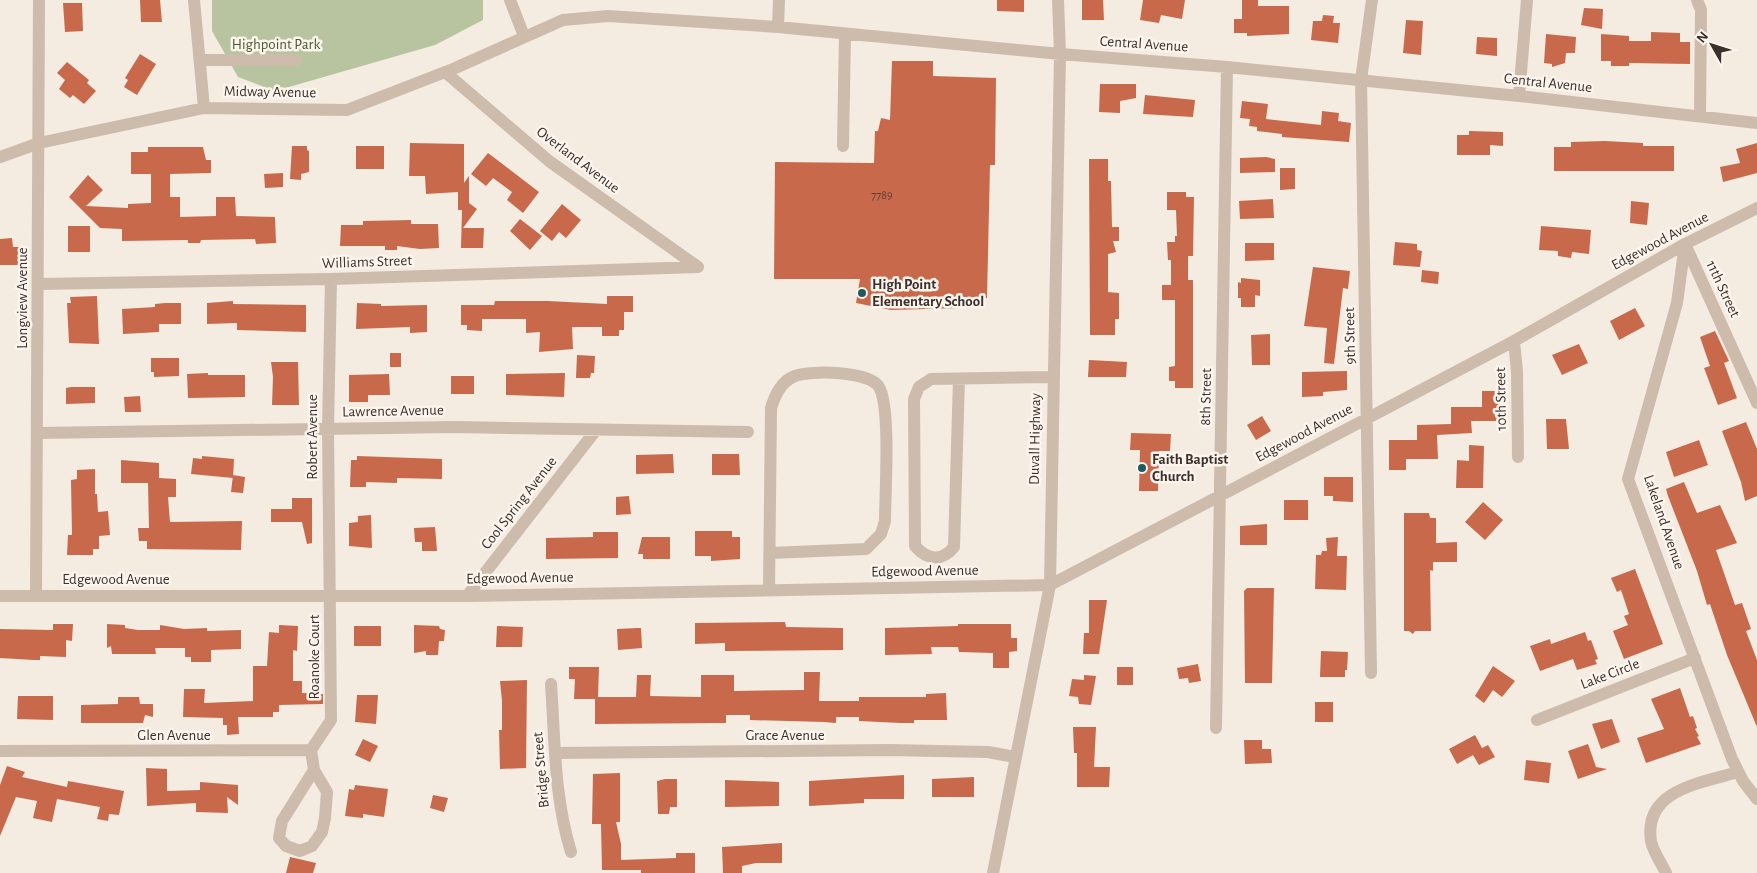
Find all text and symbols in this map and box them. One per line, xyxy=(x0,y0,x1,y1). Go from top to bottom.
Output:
north arrow xyxy=(1687,20,1737,70)
text: N xyxy=(1694,29,1711,46)
street label: Central Avenue xyxy=(1099,33,1189,55)
park label: Highpoint Park xyxy=(232,37,320,52)
street label: Central Avenue xyxy=(1503,71,1593,95)
street label: Midway Avenue xyxy=(224,84,316,100)
street label: Overland Avenue xyxy=(534,124,622,196)
house number: 7789 xyxy=(871,189,893,201)
street label: Edgewood Avenue xyxy=(1609,209,1711,273)
street label: Longview Avenue xyxy=(15,247,30,349)
street label: Williams Street xyxy=(322,253,413,271)
street label: 11th Street xyxy=(1703,258,1743,320)
place label: High Point Elementary School xyxy=(872,277,984,309)
marker: High Point Elementary School xyxy=(856,287,868,299)
street label: 9th Street xyxy=(1342,307,1358,365)
street label: 10th Street xyxy=(1493,367,1509,431)
street label: 8th Street xyxy=(1198,368,1214,426)
street label: Duvall Highway xyxy=(1027,392,1043,485)
street label: Robert Avenue xyxy=(305,394,320,480)
street label: Edgewood Avenue xyxy=(1253,401,1355,465)
street label: Lawrence Avenue xyxy=(342,403,444,419)
place label: Faith Baptist Church xyxy=(1152,452,1228,484)
street label: Cool Spring Avenue xyxy=(478,454,560,552)
marker: Faith Baptist Church xyxy=(1136,462,1148,474)
street label: Lakeland Avenue xyxy=(1641,473,1687,571)
street label: Edgewood Avenue xyxy=(871,563,979,579)
street label: Edgewood Avenue xyxy=(466,570,574,586)
street label: Edgewood Avenue xyxy=(62,572,170,587)
street label: Roanoke Court xyxy=(307,614,322,700)
street label: Lake Circle xyxy=(1578,656,1642,692)
street label: Glen Avenue xyxy=(137,728,211,743)
street label: Grace Avenue xyxy=(745,728,825,743)
street label: Bridge Street xyxy=(530,731,552,809)

